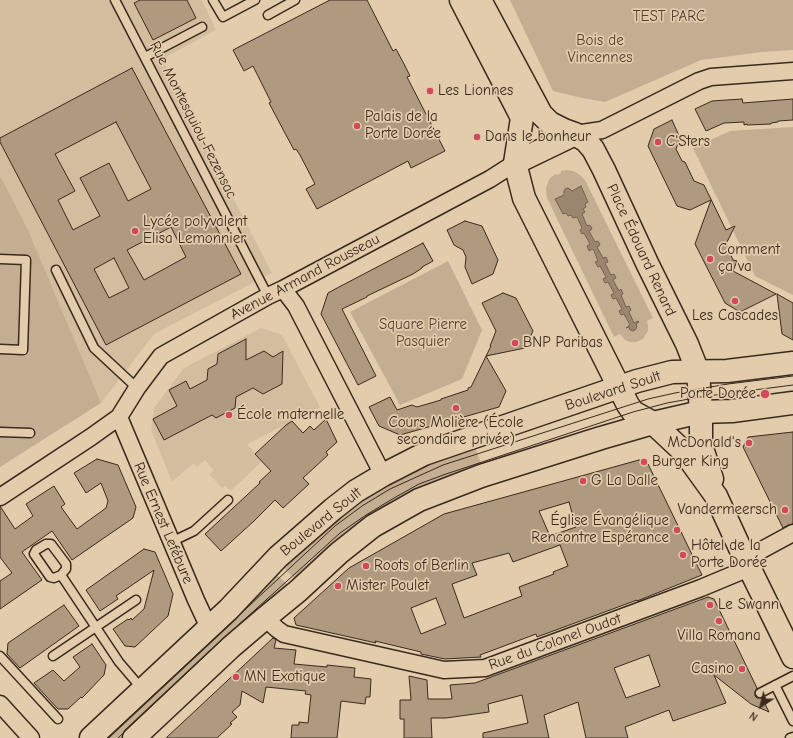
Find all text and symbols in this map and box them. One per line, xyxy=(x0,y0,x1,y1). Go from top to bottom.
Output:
park label: TEST PARC xyxy=(633,8,705,26)
park label: Bois de Vincennes xyxy=(568,32,632,67)
street label: Rue Montesquiou-Fezensac xyxy=(145,38,241,202)
place label: Les Lionnes xyxy=(438,82,513,100)
marker: Les Lionnes xyxy=(425,86,435,96)
place label: Palais de la Porte Dorée xyxy=(365,108,441,143)
marker: Palais de la Porte Dorée xyxy=(352,121,362,131)
place label: Dans le bonheur xyxy=(485,128,591,146)
marker: Dans le bonheur xyxy=(472,132,482,142)
place label: C'Sters xyxy=(666,133,710,151)
marker: C'Sters xyxy=(653,137,663,147)
street label: Place Édouard Renard xyxy=(602,181,680,319)
place label: Lycée polyvalent Elisa Lemonnier xyxy=(143,213,247,248)
marker: Lycée polyvalent Elisa Lemonnier xyxy=(130,226,140,236)
street label: Avenue Armand Rousseau xyxy=(227,230,383,324)
place label: Comment ça va xyxy=(718,241,780,276)
marker: Comment ça va xyxy=(705,254,715,264)
marker: Les Cascades xyxy=(730,296,740,306)
place label: Les Cascades xyxy=(692,307,778,325)
park label: Square Pierre Pasquier xyxy=(379,316,467,351)
place label: BNP Paribas xyxy=(523,334,602,352)
marker: BNP Paribas xyxy=(510,338,520,348)
street label: Boulevard Soult xyxy=(563,367,663,415)
place label: Porte Dorée xyxy=(680,385,756,403)
marker: Porte Dorée xyxy=(759,388,771,400)
marker: Cours Molière (École secondaire privée) xyxy=(451,403,461,413)
place label: École maternelle xyxy=(237,406,344,424)
marker: École maternelle xyxy=(224,410,234,420)
place label: Cours Molière (École secondaire privée) xyxy=(388,414,524,449)
place label: McDonald's xyxy=(667,434,741,452)
marker: McDonald's xyxy=(744,438,754,448)
place label: Burger King xyxy=(652,453,729,471)
marker: Burger King xyxy=(639,457,649,467)
street label: Rue Ernest Lefébure xyxy=(129,459,197,587)
place label: G La Dalle xyxy=(591,472,658,490)
marker: G La Dalle xyxy=(578,476,588,486)
street label: Boulevard Soult xyxy=(277,484,365,560)
place label: Vandermeersch xyxy=(678,501,777,519)
marker: Vandermeersch xyxy=(780,505,790,515)
place label: Église Évangélique Rencontre Espérance xyxy=(531,512,669,547)
marker: Église Évangélique Rencontre Espérance xyxy=(672,525,682,535)
place label: Hôtel de la Porte Dorée xyxy=(691,537,767,572)
marker: Hôtel de la Porte Dorée xyxy=(678,550,688,560)
place label: Roots of Berlin xyxy=(374,557,469,575)
marker: Roots of Berlin xyxy=(361,561,371,571)
place label: Mister Poulet xyxy=(346,577,429,595)
marker: Mister Poulet xyxy=(333,581,343,591)
place label: Le Swann xyxy=(718,596,779,614)
marker: Le Swann xyxy=(705,600,715,610)
street label: Rue du Colonel Oudot xyxy=(486,610,624,674)
marker: Villa Romana xyxy=(714,616,724,626)
place label: Villa Romana xyxy=(677,627,761,645)
place label: Casino xyxy=(691,660,734,678)
marker: Casino xyxy=(737,664,747,674)
place label: MN Exotique xyxy=(244,668,326,686)
marker: MN Exotique xyxy=(231,672,241,682)
north arrow xyxy=(741,686,781,726)
text: N xyxy=(747,709,761,724)

